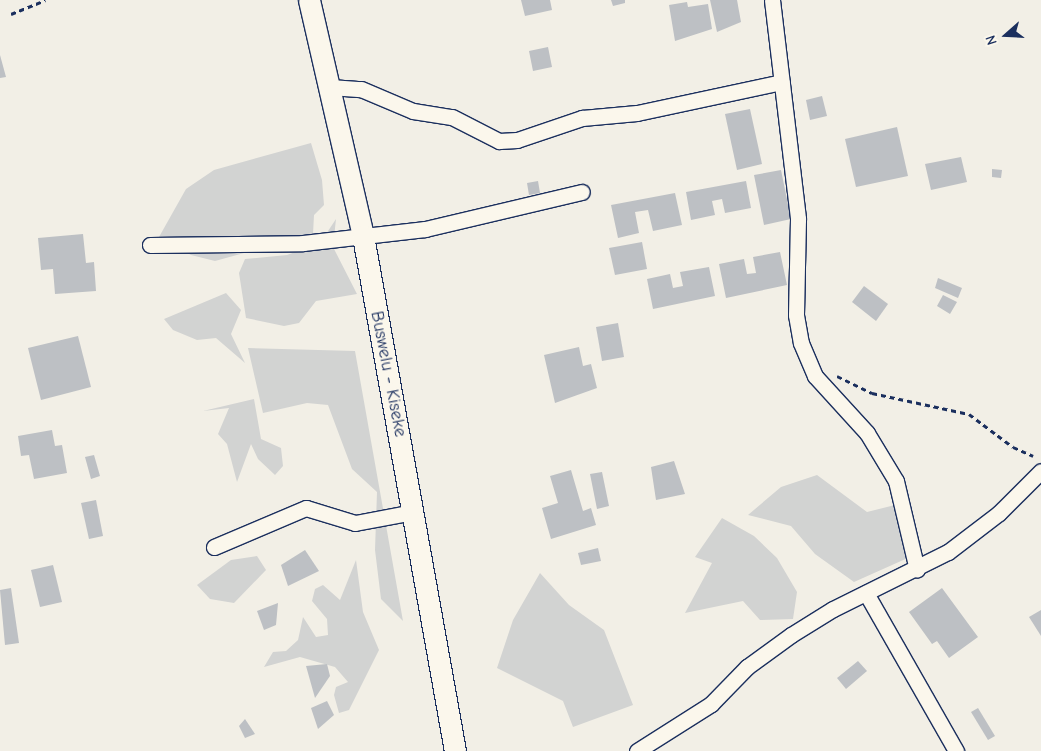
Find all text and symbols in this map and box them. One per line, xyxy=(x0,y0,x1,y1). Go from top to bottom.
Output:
north arrow xyxy=(981,10,1031,60)
text: N xyxy=(982,33,1001,47)
street label: Buswelu - Kiseke xyxy=(365,309,411,439)

